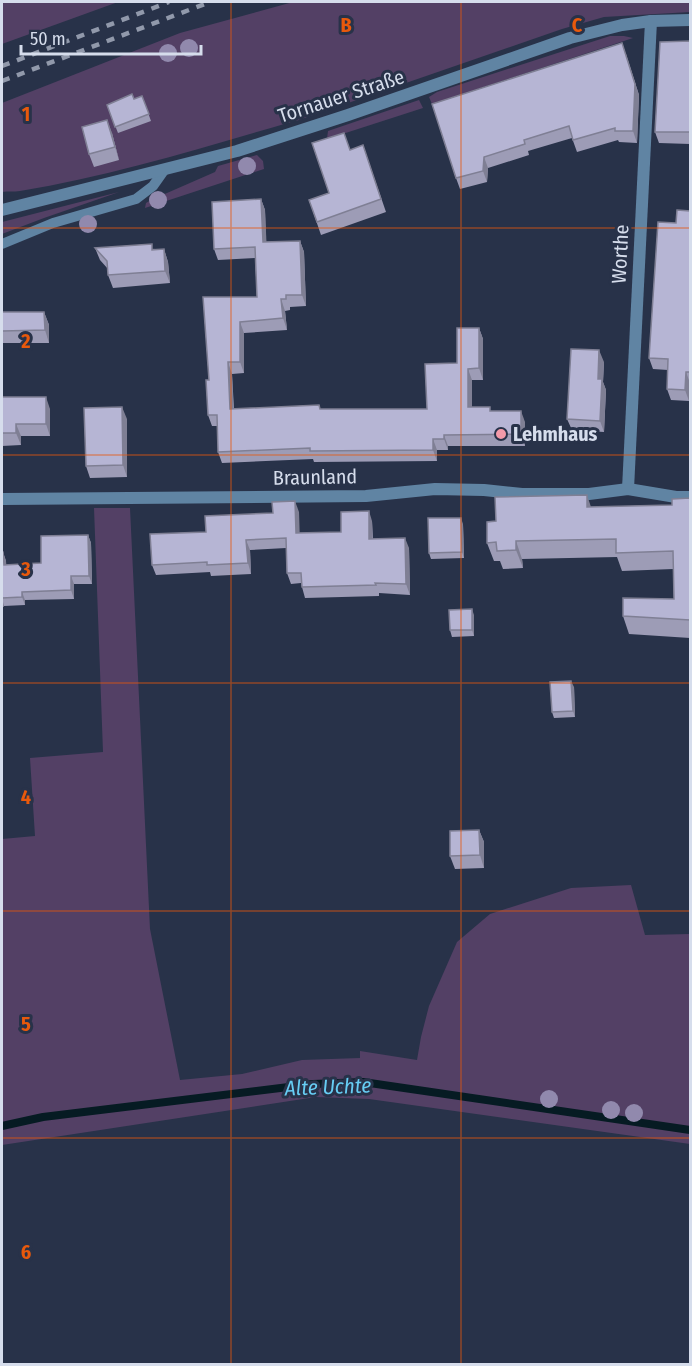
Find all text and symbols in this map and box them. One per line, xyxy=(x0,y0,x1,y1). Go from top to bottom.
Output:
text: B xyxy=(340,13,352,37)
text: C xyxy=(572,13,583,37)
scale bar xyxy=(21,18,201,56)
text: 50 m xyxy=(30,28,66,50)
street label: Tornauer Straße xyxy=(275,64,407,128)
text: 1 xyxy=(22,102,30,126)
street label: Worthe xyxy=(606,224,634,284)
text: 2 xyxy=(20,329,31,353)
place label: Lehmhaus xyxy=(513,422,598,446)
marker: Lehmhaus xyxy=(494,427,508,441)
street label: Braunland xyxy=(273,464,357,490)
text: 3 xyxy=(20,557,31,581)
text: 4 xyxy=(21,785,31,809)
text: 5 xyxy=(21,1012,31,1036)
water label: Alte Uchte xyxy=(283,1073,372,1102)
text: 6 xyxy=(21,1240,31,1264)

